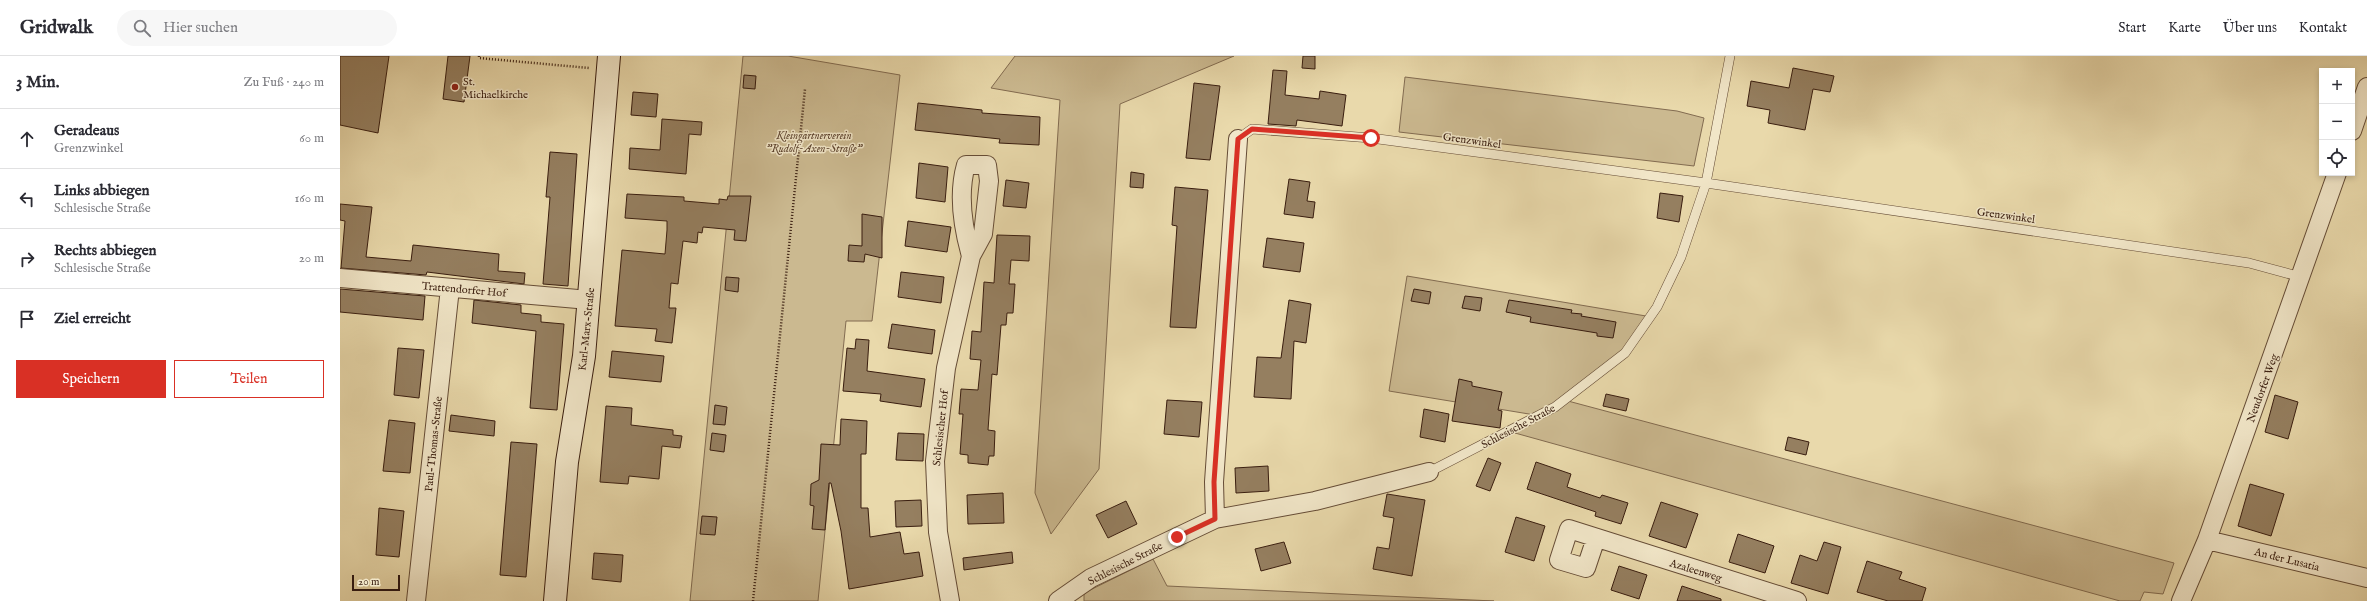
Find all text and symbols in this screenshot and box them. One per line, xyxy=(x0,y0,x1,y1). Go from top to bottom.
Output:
search box xyxy=(117,10,397,46)
text: Gridwalk xyxy=(20,16,93,40)
icon: search xyxy=(131,17,153,39)
text: Hier suchen xyxy=(163,18,238,37)
text: Start xyxy=(2118,19,2146,37)
text: Karte xyxy=(2168,19,2201,37)
text: Über uns xyxy=(2223,19,2277,37)
text: Kontakt xyxy=(2299,19,2347,37)
map controls xyxy=(2319,68,2355,176)
button: + xyxy=(2319,68,2355,104)
text: 3 Min. xyxy=(16,72,59,93)
text: Zu Fuß · 240 m xyxy=(243,74,324,91)
place label: St. Michaelkirche xyxy=(463,75,528,102)
marker: St. Michaelkirche xyxy=(450,82,460,92)
button: − xyxy=(2319,104,2355,140)
text: Geradeaus xyxy=(54,121,119,140)
icon: ahead xyxy=(16,128,38,150)
park label: Kleingärtnerverein "Rudolf-Axen-Straße" xyxy=(766,129,864,156)
route start xyxy=(1362,129,1380,147)
text: 60 m xyxy=(299,130,324,147)
street label: Grenzwinkel xyxy=(1442,130,1502,152)
text: Grenzwinkel xyxy=(54,140,123,157)
button: locate xyxy=(2319,140,2355,176)
text: Links abbiegen xyxy=(54,181,150,200)
icon: left xyxy=(16,188,38,210)
text: 160 m xyxy=(294,190,324,207)
text: Schlesische Straße xyxy=(54,200,151,217)
street label: Grenzwinkel xyxy=(1976,205,2036,227)
text: Rechts abbiegen xyxy=(54,241,157,260)
icon: right xyxy=(16,248,38,270)
text: 20 m xyxy=(299,250,324,267)
text: Schlesische Straße xyxy=(54,260,151,277)
street label: Trattendorfer Hof xyxy=(421,279,509,301)
street label: Karl-Marx-Straße xyxy=(576,287,598,371)
icon: arrive xyxy=(16,308,38,330)
text: Ziel erreicht xyxy=(54,309,131,328)
street label: Neudorfer Weg xyxy=(2244,351,2282,425)
button: Speichern xyxy=(16,360,166,398)
button: Teilen xyxy=(174,360,324,398)
street label: Schlesischer Hof xyxy=(930,388,952,467)
street label: Paul-Thomas-Straße xyxy=(422,396,446,492)
street label: Schlesische Straße xyxy=(1479,401,1558,452)
route end xyxy=(1168,528,1186,546)
street label: Schlesische Straße xyxy=(1086,539,1165,589)
street label: An der Lusatia xyxy=(2252,545,2321,575)
street label: Azaleenweg xyxy=(1667,556,1725,586)
scale bar xyxy=(352,573,400,592)
text: 20 m xyxy=(358,575,379,589)

